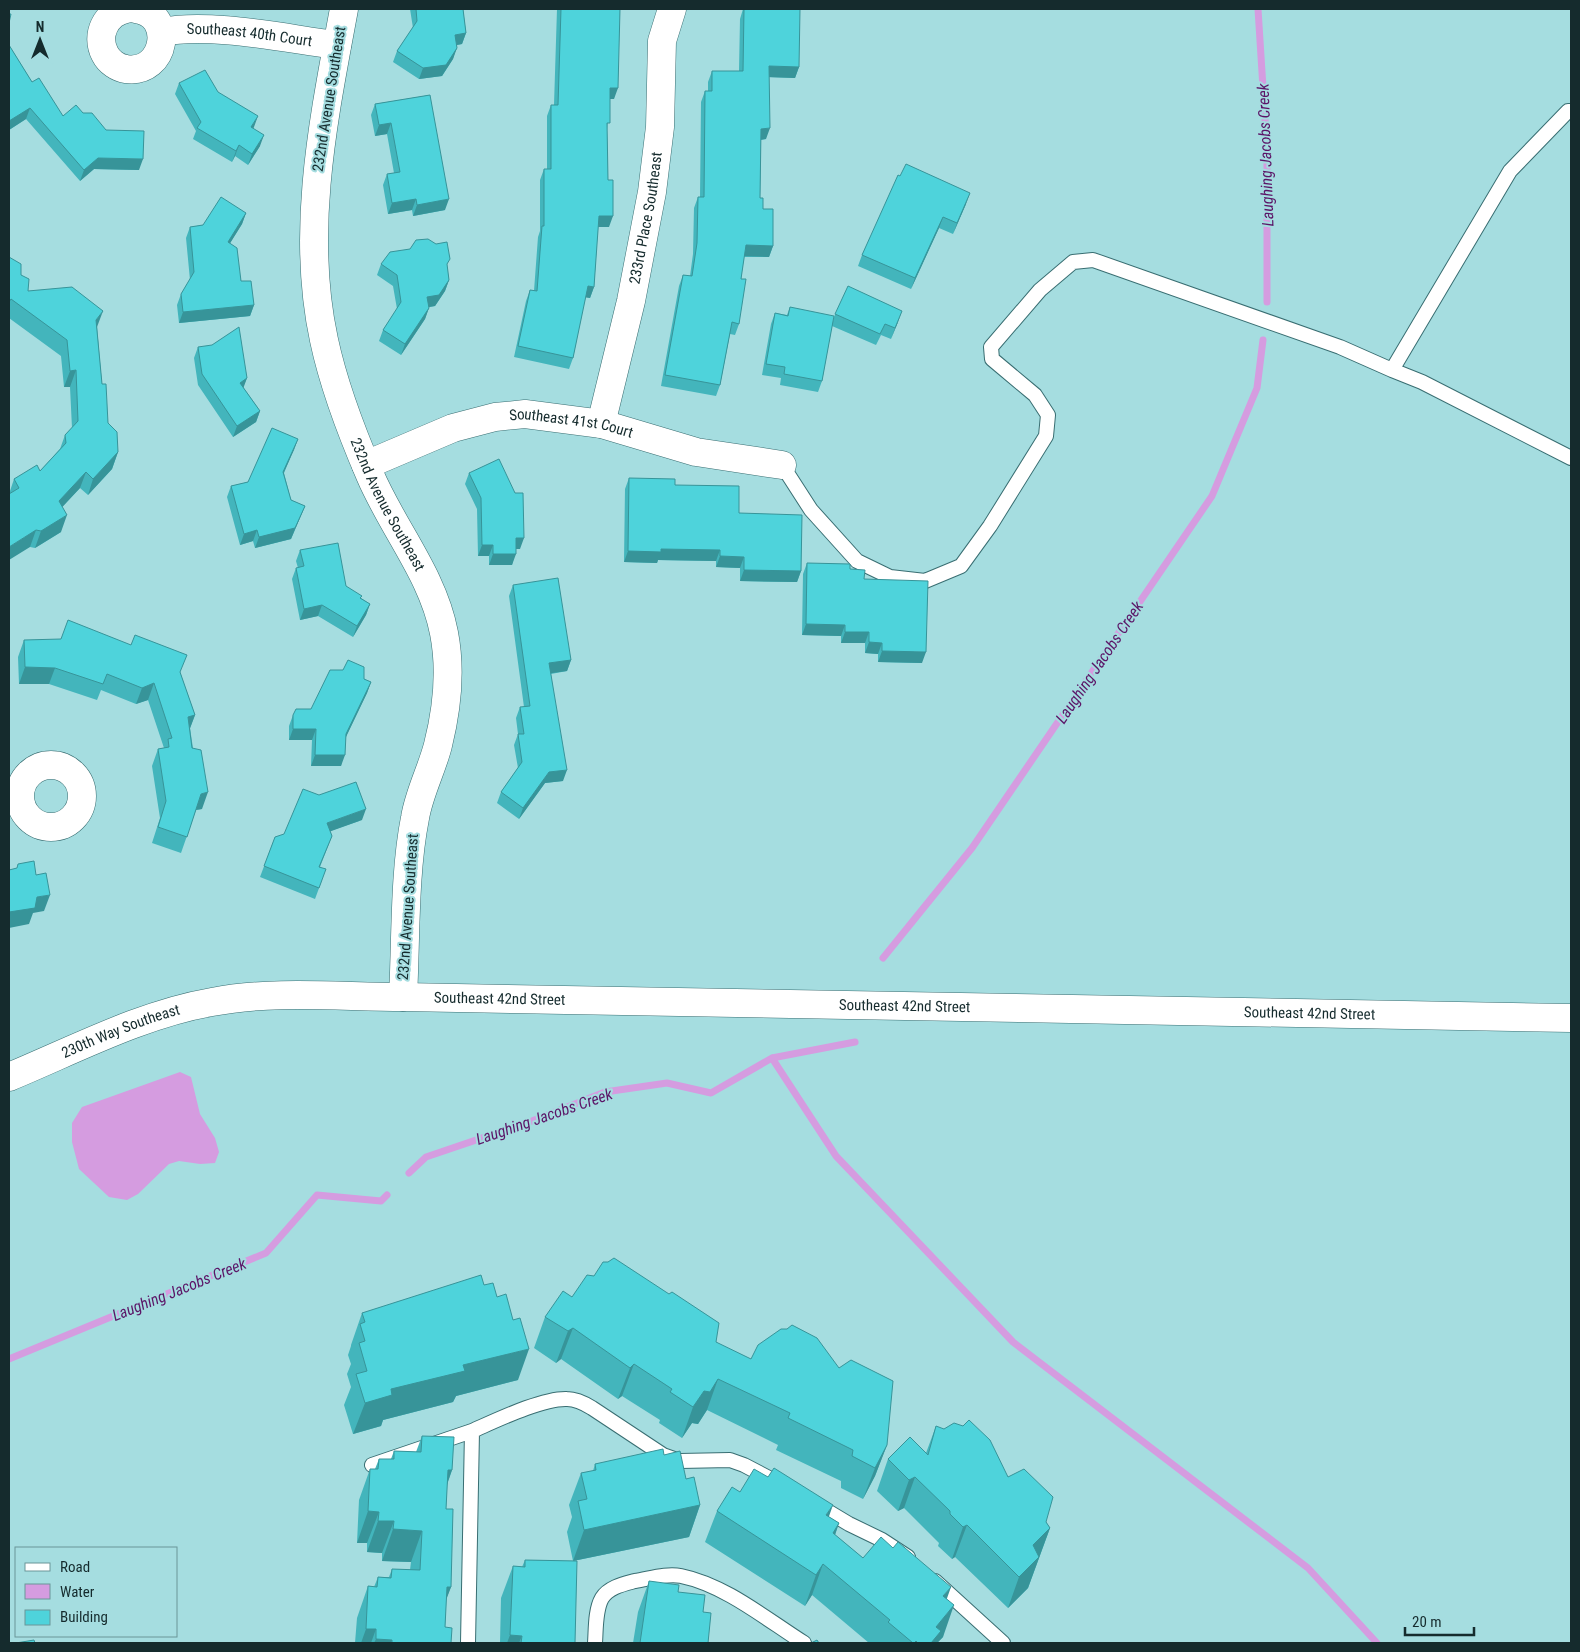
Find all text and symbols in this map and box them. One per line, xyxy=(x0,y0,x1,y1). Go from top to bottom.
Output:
north arrow xyxy=(15,15,65,65)
text: N xyxy=(36,19,44,35)
street label: Southeast 40th Court xyxy=(186,20,314,50)
street label: 232nd Avenue Southeast xyxy=(309,25,349,173)
water label: Laughing Jacobs Creek xyxy=(1253,82,1277,227)
street label: 233rd Place Southeast xyxy=(625,151,666,285)
street label: Southeast 41st Court xyxy=(508,405,635,442)
street label: 232nd Avenue Southeast xyxy=(347,435,429,574)
water label: Laughing Jacobs Creek xyxy=(1052,597,1148,727)
street label: 232nd Avenue Southeast xyxy=(394,833,422,981)
street label: Southeast 42nd Street xyxy=(434,989,565,1009)
street label: Southeast 42nd Street xyxy=(839,996,970,1016)
street label: 230th Way Southeast xyxy=(59,1001,182,1062)
street label: Southeast 42nd Street xyxy=(1244,1003,1375,1023)
water label: Laughing Jacobs Creek xyxy=(473,1084,616,1149)
water label: Laughing Jacobs Creek xyxy=(109,1253,250,1325)
legend xyxy=(15,1547,178,1637)
text: Road xyxy=(60,1558,90,1576)
text: Water xyxy=(60,1583,95,1601)
scale bar xyxy=(1405,1604,1474,1636)
text: Building xyxy=(60,1608,108,1626)
text: 20 m xyxy=(1412,1613,1442,1631)

